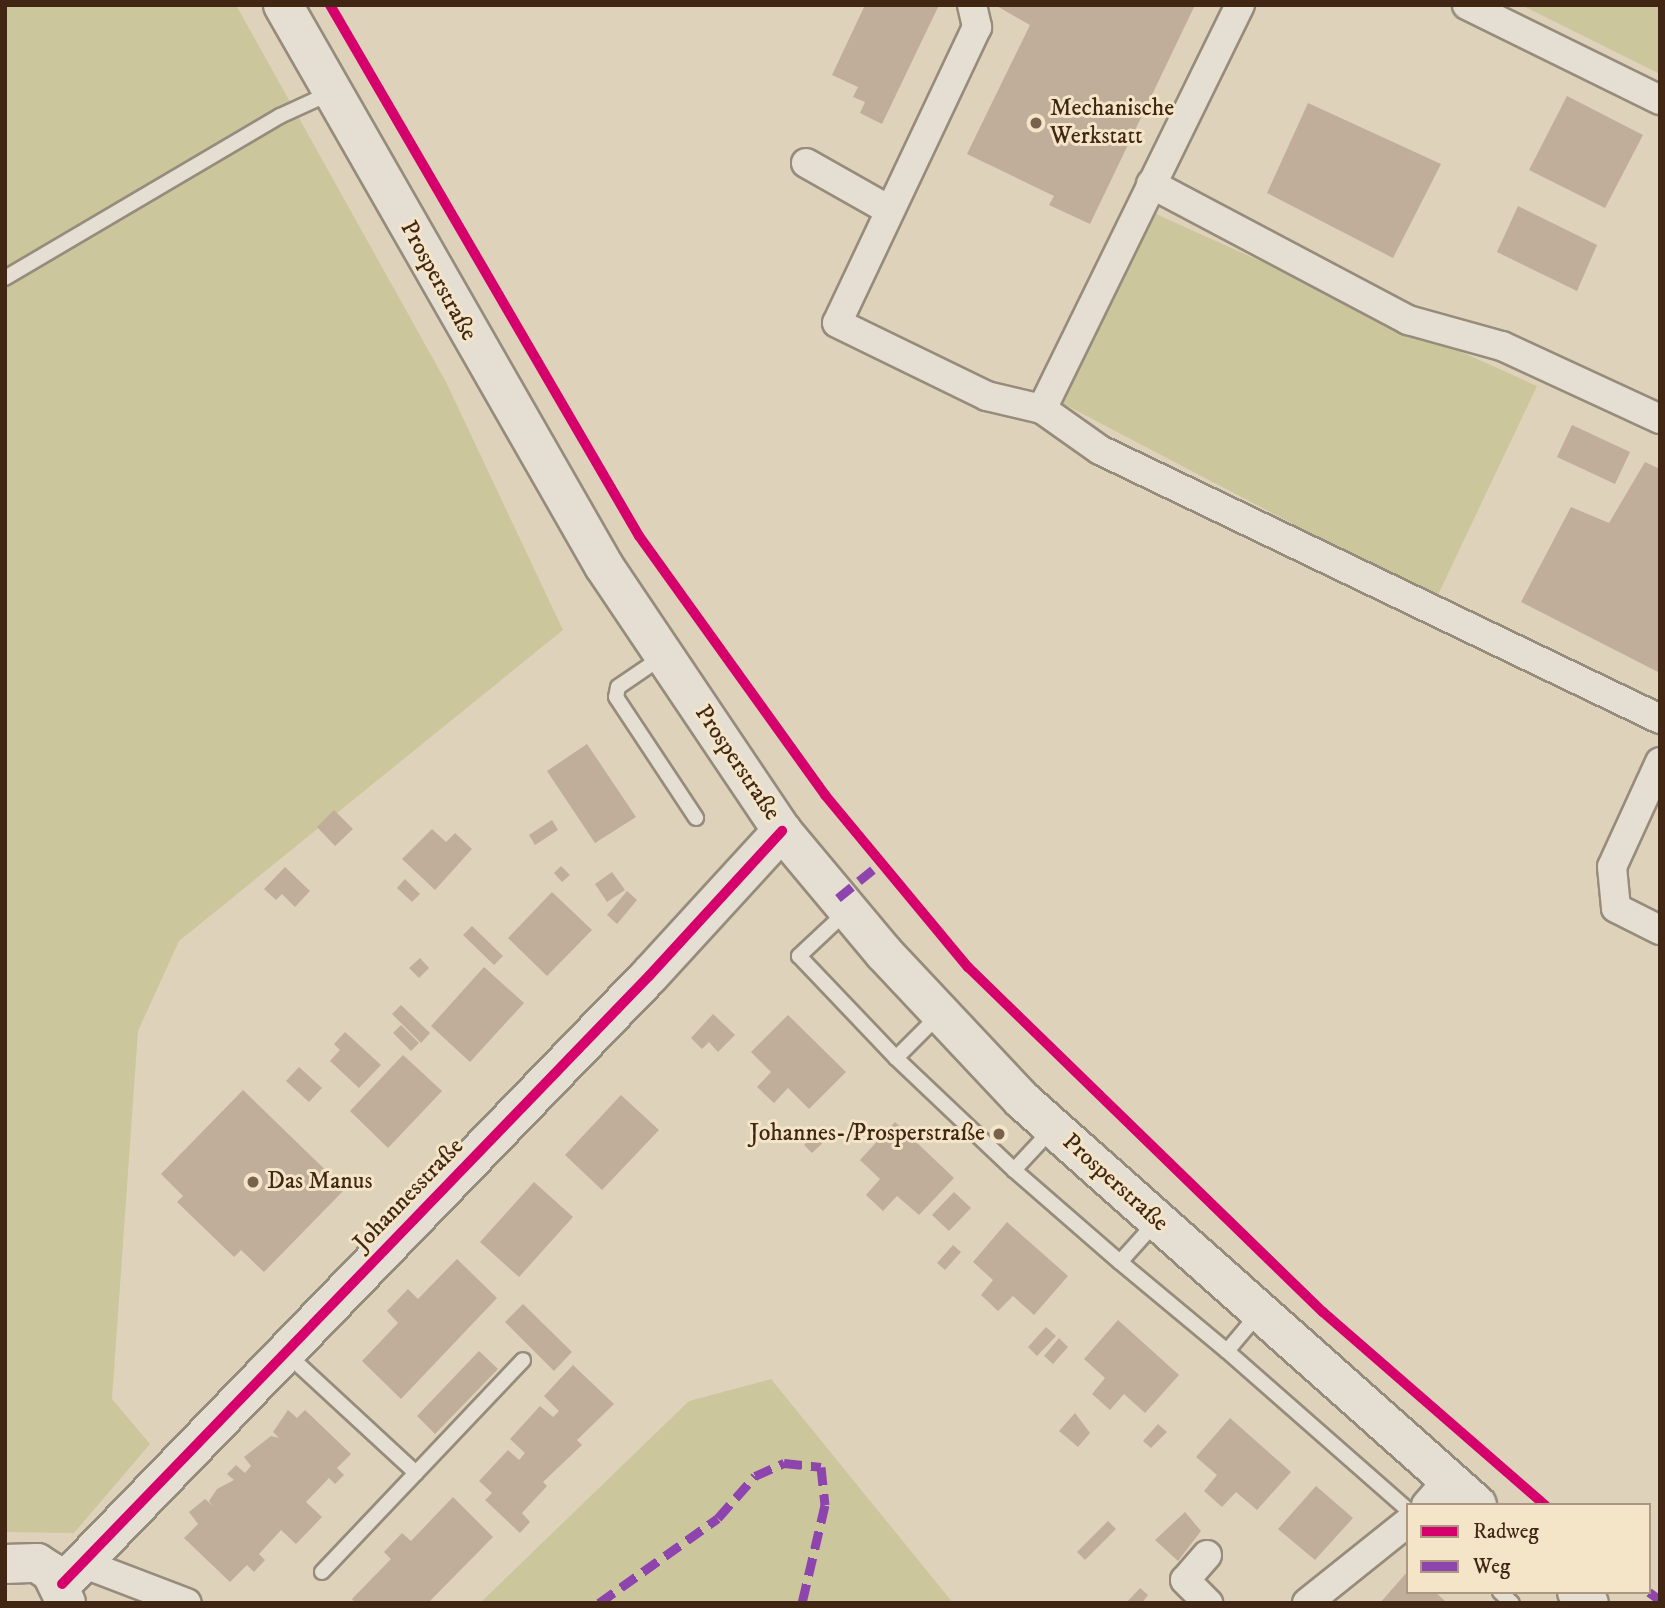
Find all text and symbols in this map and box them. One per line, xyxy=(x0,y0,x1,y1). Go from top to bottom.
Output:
place label: Mechanische Werkstatt xyxy=(1050,95,1174,151)
marker: Mechanische Werkstatt xyxy=(1028,115,1044,131)
street label: Prosperstraße xyxy=(393,216,483,346)
street label: Prosperstraße xyxy=(688,700,786,826)
place label: Johannes-/Prosperstraße xyxy=(750,1120,985,1148)
marker: Johannes-/Prosperstraße xyxy=(991,1126,1007,1142)
street label: Prosperstraße xyxy=(1056,1128,1174,1238)
street label: Johannesstraße xyxy=(348,1133,470,1257)
place label: Das Manus xyxy=(267,1168,372,1196)
marker: Das Manus xyxy=(245,1174,261,1190)
legend xyxy=(1406,1503,1651,1594)
text: Radweg xyxy=(1473,1519,1539,1545)
text: Weg xyxy=(1473,1554,1510,1580)

